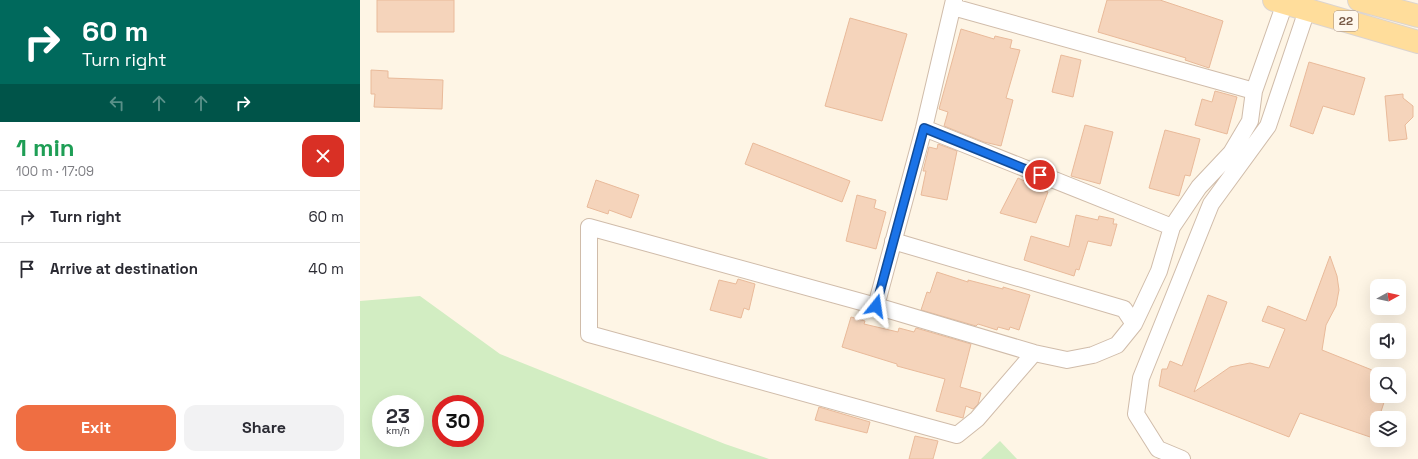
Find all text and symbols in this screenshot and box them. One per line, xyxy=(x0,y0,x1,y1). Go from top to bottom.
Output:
road number: 22 xyxy=(1334,11,1358,31)
text: 60 m xyxy=(82,13,148,49)
icon: right xyxy=(16,16,68,68)
text: Turn right xyxy=(82,48,166,71)
icon: left xyxy=(106,92,128,114)
icon: ahead xyxy=(148,92,170,114)
icon: ahead xyxy=(190,92,212,114)
icon: right xyxy=(232,92,254,114)
text: 1 min xyxy=(16,132,75,163)
button: close xyxy=(302,135,344,177)
pin xyxy=(1023,158,1057,192)
text: 100 m · 17:09 xyxy=(16,163,94,180)
icon: arrive xyxy=(1029,164,1051,186)
icon: right xyxy=(16,206,38,228)
text: Turn right xyxy=(50,207,121,226)
text: 60 m xyxy=(308,207,344,226)
icon: arrive xyxy=(16,258,38,280)
text: Arrive at destination xyxy=(50,259,198,278)
text: 40 m xyxy=(308,259,344,278)
north arrow xyxy=(1370,279,1406,315)
map controls xyxy=(1370,279,1406,447)
position arrow xyxy=(855,285,897,327)
button: sound xyxy=(1370,323,1406,359)
button: search xyxy=(1370,367,1406,403)
speed limit sign: 30 xyxy=(432,395,484,447)
text: 23 xyxy=(386,403,410,429)
button: Exit xyxy=(16,405,176,451)
button: Share xyxy=(184,405,344,451)
button: layers xyxy=(1370,411,1406,447)
text: km/h xyxy=(386,424,410,437)

